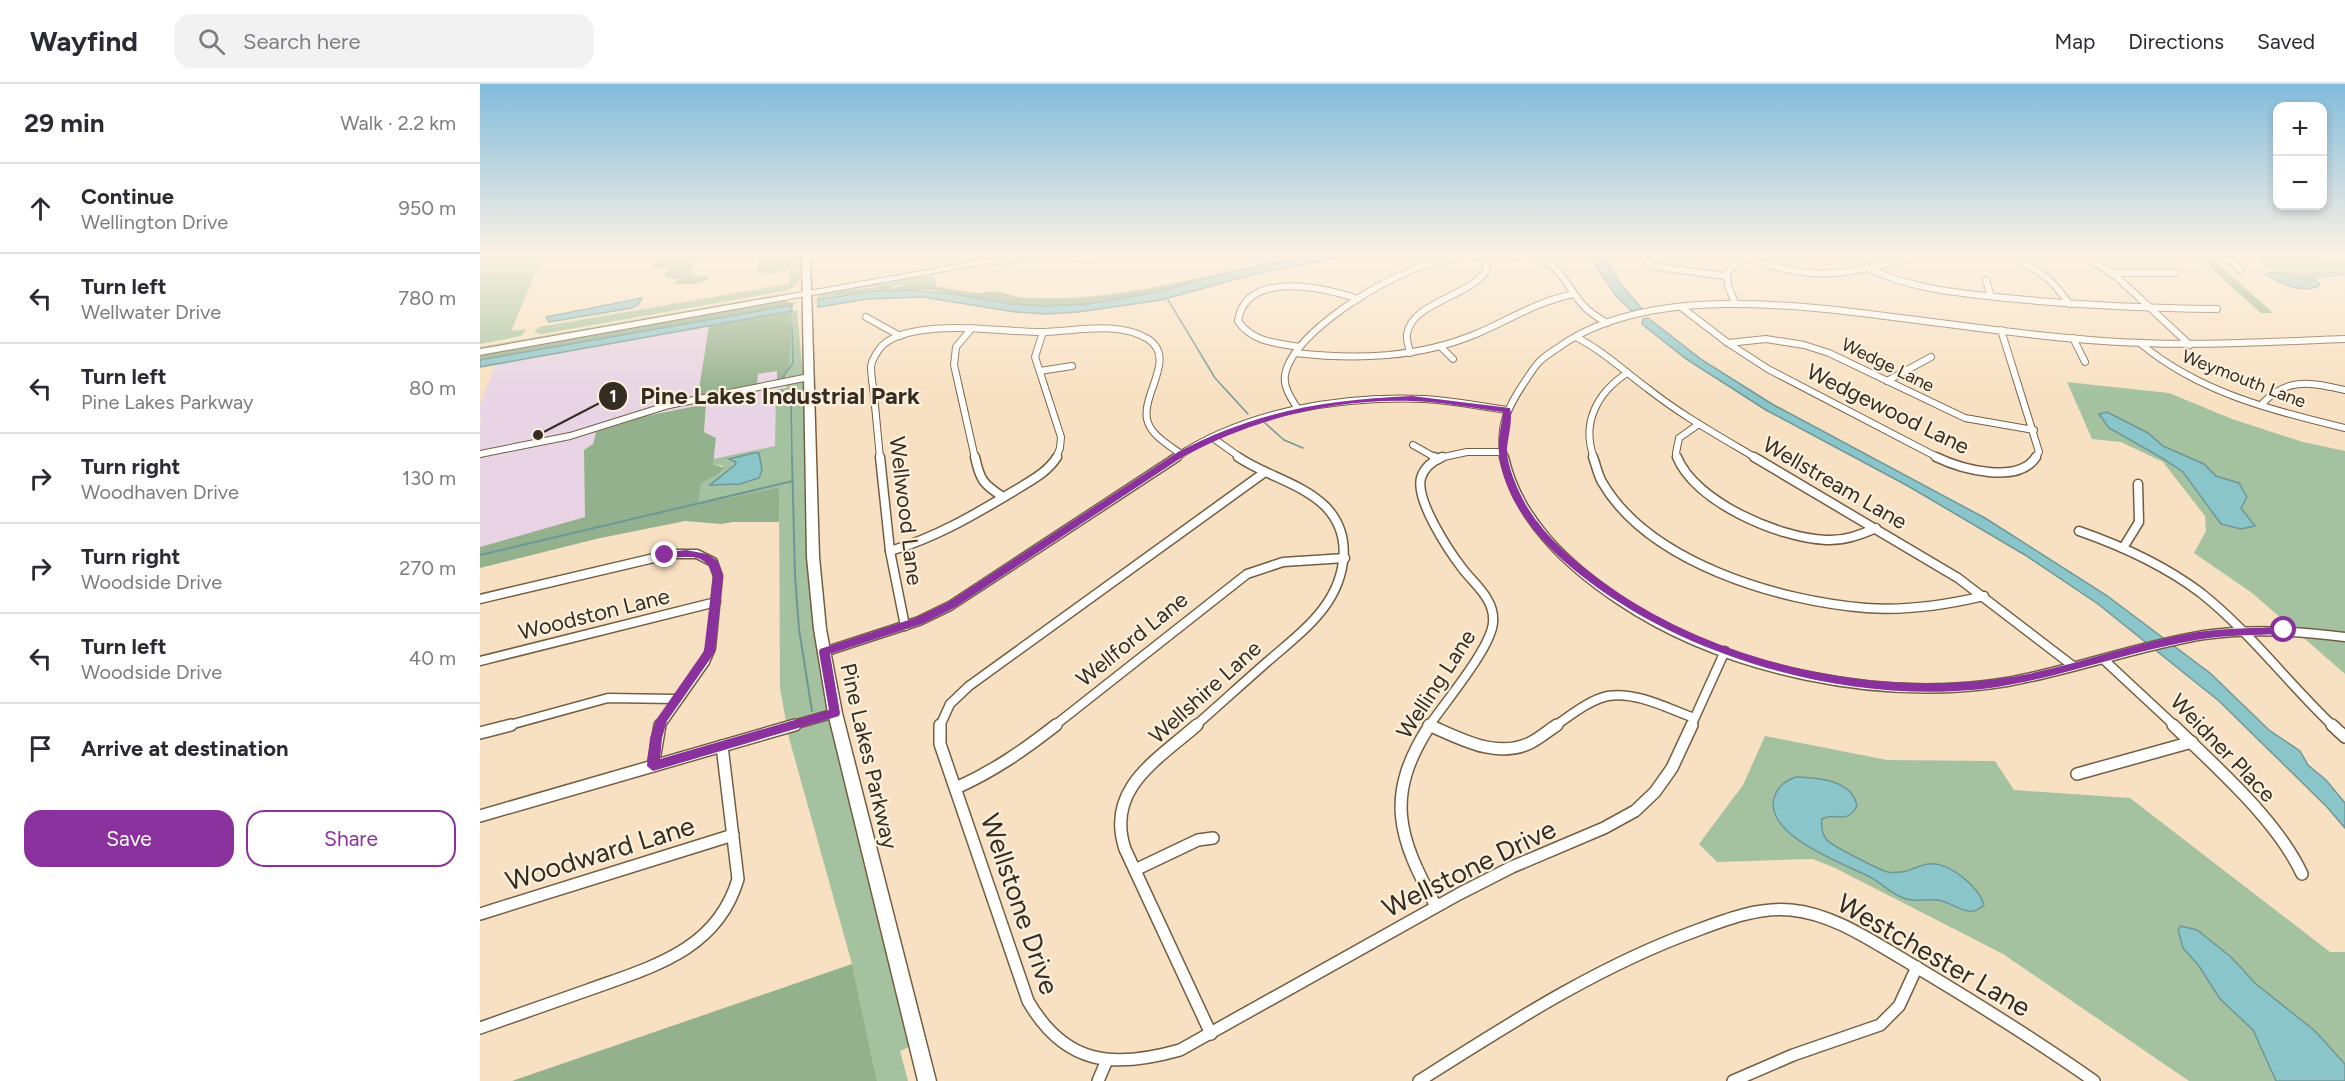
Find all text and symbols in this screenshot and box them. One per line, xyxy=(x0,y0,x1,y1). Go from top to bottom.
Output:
search box xyxy=(174,14,594,68)
text: Wayfind xyxy=(30,24,138,58)
icon: search xyxy=(195,25,228,58)
text: Search here xyxy=(243,28,361,55)
text: Map xyxy=(2054,29,2095,54)
text: Directions xyxy=(2128,29,2224,54)
text: Saved xyxy=(2257,29,2315,54)
map controls xyxy=(2273,102,2327,210)
button: + xyxy=(2273,102,2327,156)
text: 29 min xyxy=(24,107,105,139)
text: Walk · 2.2 km xyxy=(340,111,456,135)
button: − xyxy=(2273,156,2327,210)
text: Continue xyxy=(81,183,174,210)
icon: ahead xyxy=(24,192,57,225)
text: 950 m xyxy=(398,196,456,220)
text: Wellington Drive xyxy=(81,210,228,234)
text: Turn left xyxy=(81,273,167,300)
icon: left xyxy=(24,282,57,315)
text: 780 m xyxy=(398,286,456,310)
text: Wellwater Drive xyxy=(81,300,221,324)
street label: Wedge Lane xyxy=(1838,333,1938,397)
street label: Weymouth Lane xyxy=(2179,345,2309,413)
street label: Wedgewood Lane xyxy=(1802,358,1974,460)
text: Turn left xyxy=(81,363,167,390)
icon: left xyxy=(24,372,57,405)
callout: Pine Lakes Industrial Park xyxy=(598,375,931,417)
text: 80 m xyxy=(409,376,456,400)
text: Pine Lakes Industrial Park xyxy=(640,381,920,410)
text: 1 xyxy=(609,385,617,407)
text: Pine Lakes Parkway xyxy=(81,390,254,414)
street label: Wellstream Lane xyxy=(1758,431,1912,535)
street label: Wellwood Lane xyxy=(883,435,929,587)
text: Turn right xyxy=(81,453,180,480)
icon: right xyxy=(24,462,57,495)
text: 130 m xyxy=(402,466,456,490)
text: Woodhaven Drive xyxy=(81,480,239,504)
route end xyxy=(651,541,677,567)
text: Turn right xyxy=(81,543,180,570)
icon: right xyxy=(24,552,57,585)
text: 270 m xyxy=(399,556,456,580)
text: Woodside Drive xyxy=(81,570,222,594)
street label: Woodston Lane xyxy=(516,582,672,646)
street label: Wellford Lane xyxy=(1071,586,1193,692)
route start xyxy=(2270,616,2296,642)
street label: Welling Lane xyxy=(1391,624,1481,744)
text: Turn left xyxy=(81,633,167,660)
street label: Wellshire Lane xyxy=(1143,635,1267,749)
icon: left xyxy=(24,642,57,675)
text: 40 m xyxy=(409,646,456,670)
text: Woodside Drive xyxy=(81,660,222,684)
street label: Pine Lakes Parkway xyxy=(834,660,904,852)
street label: Weidner Place xyxy=(2165,688,2281,808)
icon: arrive xyxy=(24,732,57,765)
text: Arrive at destination xyxy=(81,735,289,762)
street label: Woodward Lane xyxy=(502,809,698,897)
street label: Wellstone Drive xyxy=(974,809,1066,999)
button: Save xyxy=(24,810,234,867)
button: Share xyxy=(246,810,456,867)
street label: Wellstone Drive xyxy=(1377,812,1561,924)
street label: Westchester Lane xyxy=(1832,886,2036,1024)

